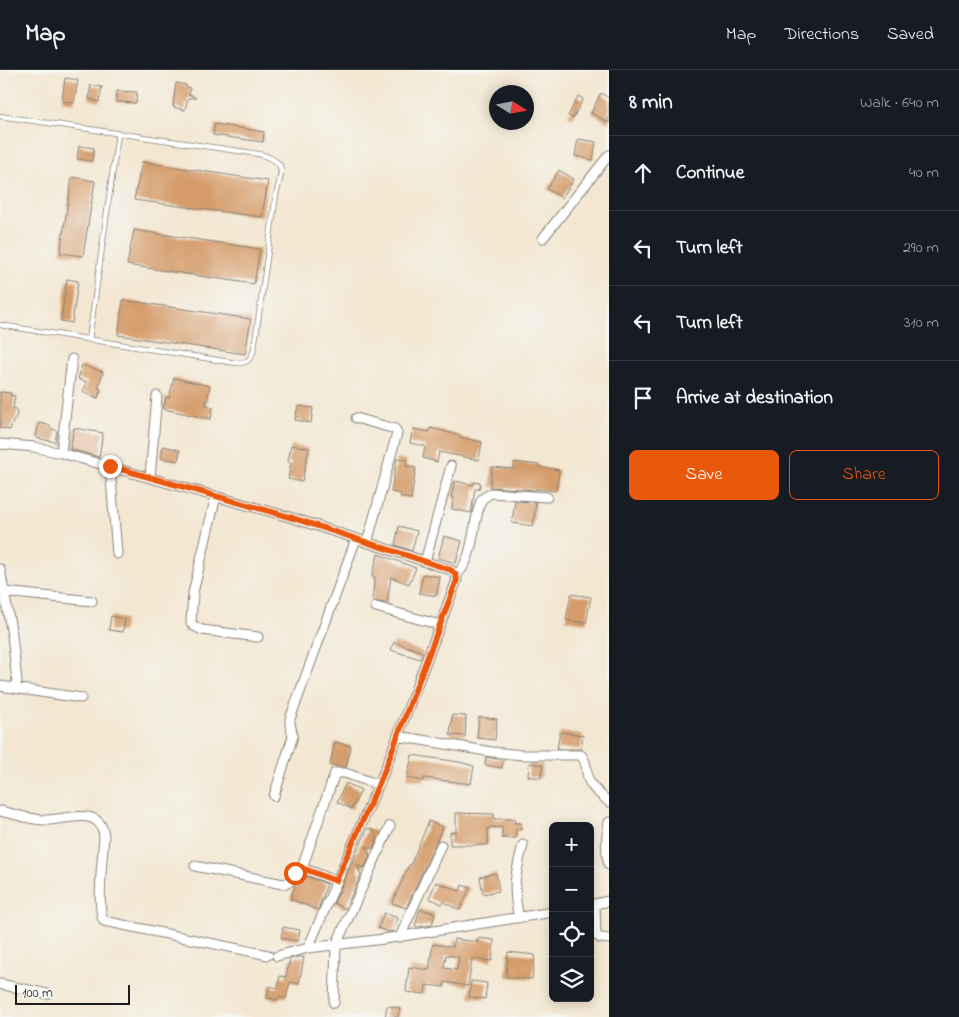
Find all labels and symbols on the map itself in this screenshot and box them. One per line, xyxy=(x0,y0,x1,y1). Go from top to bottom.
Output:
north arrow xyxy=(489,85,534,130)
route end xyxy=(99,455,122,478)
route start xyxy=(284,862,307,885)
scale bar xyxy=(15,982,130,1005)

